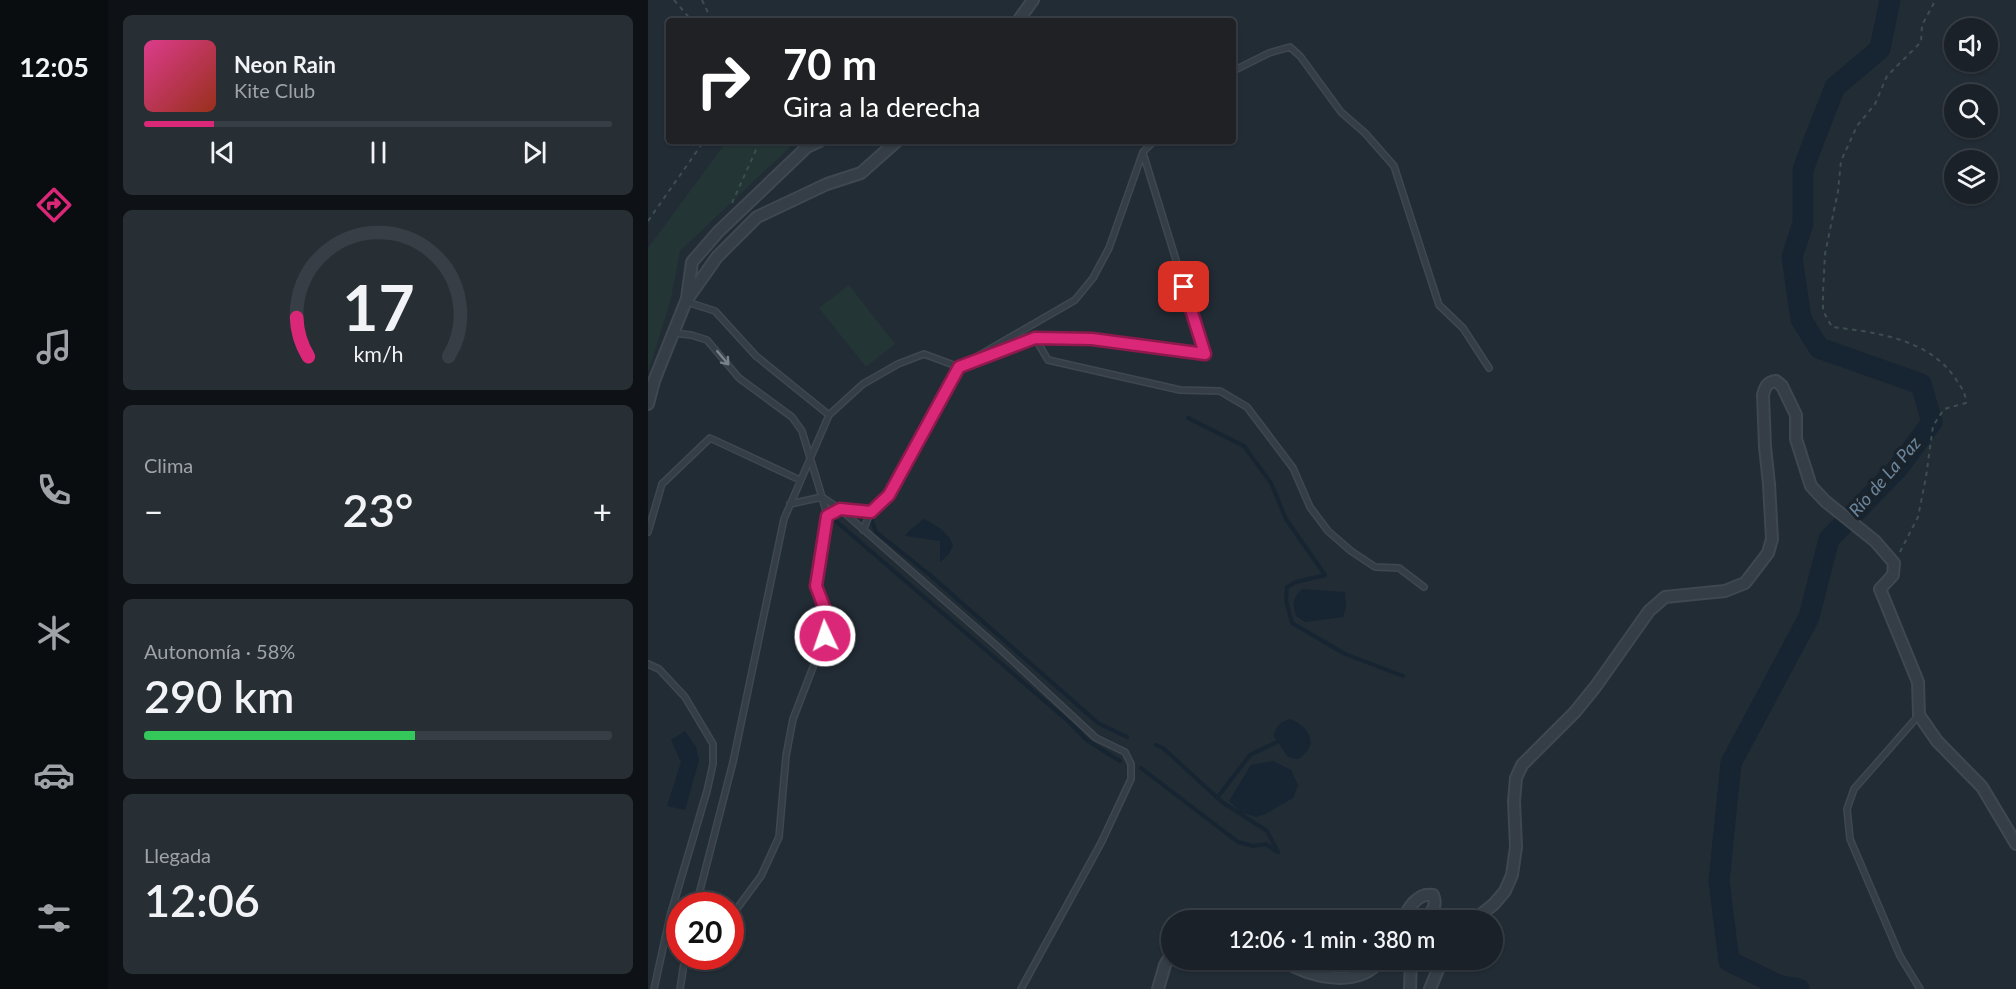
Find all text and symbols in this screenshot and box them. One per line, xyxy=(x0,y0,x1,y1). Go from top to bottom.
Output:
map controls xyxy=(1944,18,1998,204)
button: sound xyxy=(1944,18,1998,72)
text: 70 m xyxy=(783,39,877,89)
icon: right xyxy=(684,42,762,120)
text: 12:05 xyxy=(19,50,89,83)
text: Neon Rain xyxy=(234,51,336,78)
text: Kite Club xyxy=(234,78,315,102)
button: search xyxy=(1944,84,1998,138)
text: Gira a la derecha xyxy=(783,90,980,123)
icon: previous xyxy=(206,136,239,169)
icon: pause xyxy=(362,136,395,169)
icon: next xyxy=(518,136,551,169)
button: layers xyxy=(1944,150,1998,204)
icon: directions xyxy=(33,184,75,226)
pin xyxy=(1158,261,1209,312)
text: 17 xyxy=(342,269,414,344)
icon: arrive xyxy=(1167,270,1200,303)
icon: music xyxy=(33,326,75,368)
text: km/h xyxy=(353,341,403,367)
one-way arrow xyxy=(716,350,729,366)
water label: Río de La Paz xyxy=(1844,432,1925,521)
text: Clima xyxy=(144,453,193,477)
icon: phone xyxy=(33,469,75,511)
text: 23° xyxy=(343,483,413,537)
text: − xyxy=(144,491,163,531)
text: + xyxy=(593,491,612,531)
position arrow xyxy=(793,604,857,668)
icon: climate xyxy=(33,612,75,654)
text: Autonomía · 58% xyxy=(144,639,295,663)
text: 290 km xyxy=(144,669,294,723)
icon: car xyxy=(33,754,75,796)
text: Llegada xyxy=(144,843,211,867)
text: 12:06 xyxy=(144,873,260,927)
speed limit sign: 20 xyxy=(666,892,744,970)
icon: filters xyxy=(33,897,75,939)
text: 12:06 · 1 min · 380 m xyxy=(1229,926,1435,953)

